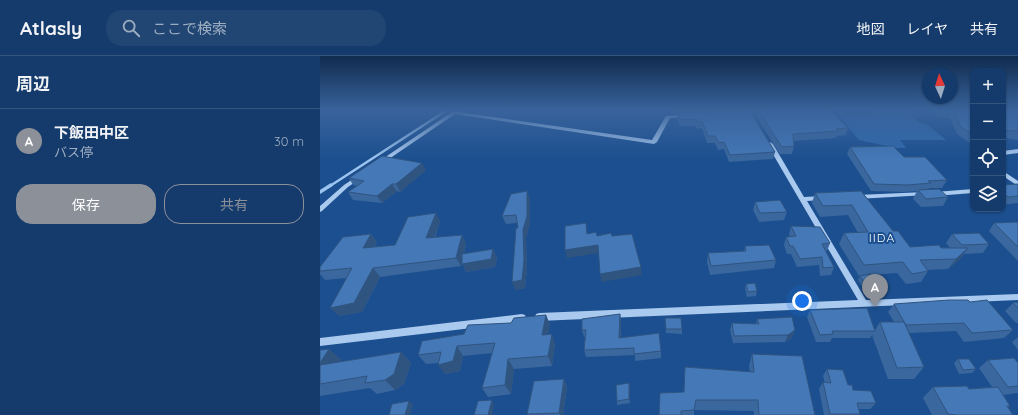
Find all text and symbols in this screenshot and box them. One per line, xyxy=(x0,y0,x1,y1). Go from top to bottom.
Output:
search box xyxy=(106,10,386,46)
text: Atlasly xyxy=(20,16,82,40)
icon: search xyxy=(120,17,142,39)
text: ここで検索 xyxy=(152,19,227,38)
text: 地図 xyxy=(856,20,884,38)
text: レイヤ xyxy=(906,20,948,38)
text: 共有 xyxy=(970,20,998,38)
north arrow xyxy=(922,68,958,104)
map controls xyxy=(970,68,1006,212)
button: + xyxy=(970,68,1006,104)
text: 周辺 xyxy=(16,73,50,94)
button: − xyxy=(970,104,1006,140)
text: 下飯田中区 xyxy=(54,123,129,142)
text: A xyxy=(25,133,33,149)
text: 30 m xyxy=(274,133,304,149)
button: locate xyxy=(970,140,1006,176)
text: バス停 xyxy=(54,144,93,160)
button: layers xyxy=(970,176,1006,212)
button: 保存 xyxy=(16,184,156,224)
button: 共有 xyxy=(164,184,304,224)
district label: IIDA xyxy=(869,230,895,245)
pin: A xyxy=(862,274,888,307)
your location xyxy=(792,291,812,311)

